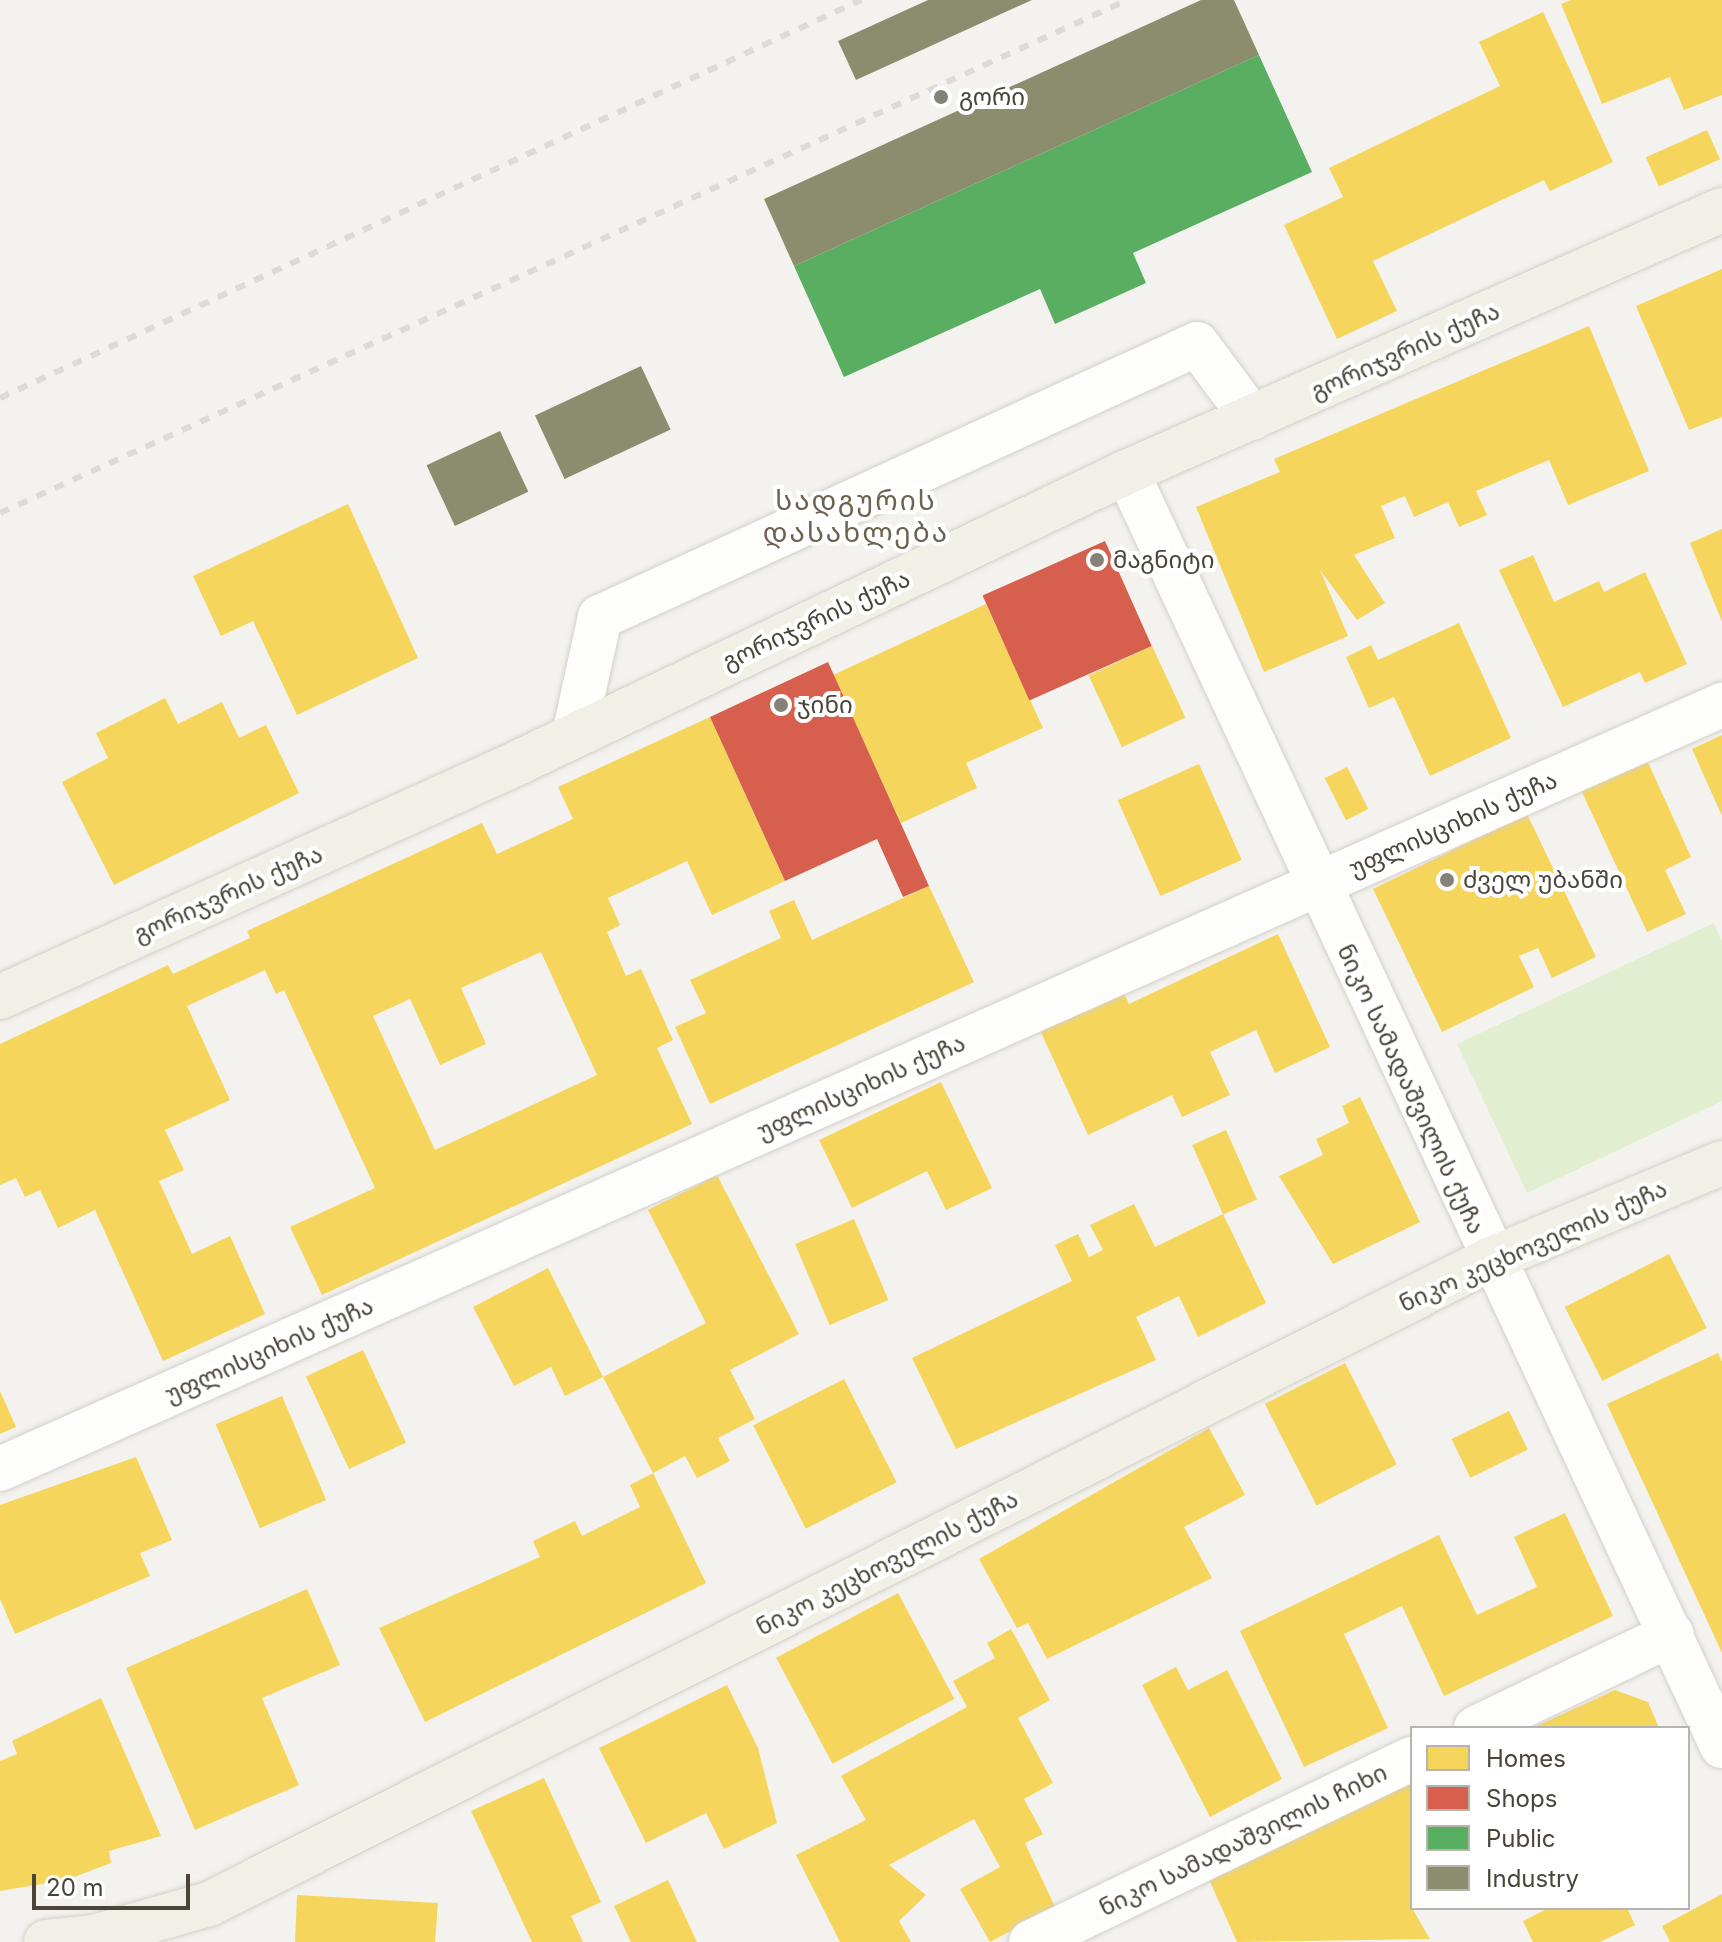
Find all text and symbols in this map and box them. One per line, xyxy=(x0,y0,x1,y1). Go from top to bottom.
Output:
place label: გორი xyxy=(959,83,1025,111)
marker: გორი xyxy=(930,86,952,108)
street label: გორიჯვრის ქუჩა xyxy=(1306,296,1504,406)
district label: სადგურის დასახლება xyxy=(763,483,949,549)
place label: მაგნიტი xyxy=(1113,546,1215,574)
marker: მაგნიტი xyxy=(1088,551,1106,569)
street label: გორიჯვრის ქუჩა xyxy=(718,564,914,676)
place label: ჯინი xyxy=(797,691,853,719)
marker: ჯინი xyxy=(772,696,790,714)
street label: უფლისციხის ქუჩა xyxy=(1344,765,1562,883)
street label: გორიჯვრის ქუჩა xyxy=(129,839,327,949)
place label: ძველ უბანში xyxy=(1463,866,1623,894)
marker: ძველ უბანში xyxy=(1438,871,1456,889)
street label: ნიკო სამადაშვილის ქუჩა xyxy=(1331,940,1491,1238)
street label: უფლისციხის ქუჩა xyxy=(752,1028,970,1146)
street label: ნიკო კეცხოველის ქუჩა xyxy=(1395,1174,1671,1318)
street label: უფლისციხის ქუჩა xyxy=(160,1291,378,1409)
street label: ნიკო კეცხოველის ქუჩა xyxy=(751,1484,1023,1642)
legend xyxy=(1410,1726,1690,1910)
text: Homes xyxy=(1486,1744,1566,1773)
street label: ნიკო სამადაშვილის ჩიხი xyxy=(1094,1758,1392,1922)
text: Shops xyxy=(1486,1784,1557,1813)
text: Public xyxy=(1486,1824,1556,1853)
scale bar xyxy=(36,1858,194,1908)
text: Industry xyxy=(1486,1864,1579,1893)
text: 20 m xyxy=(46,1873,104,1902)

